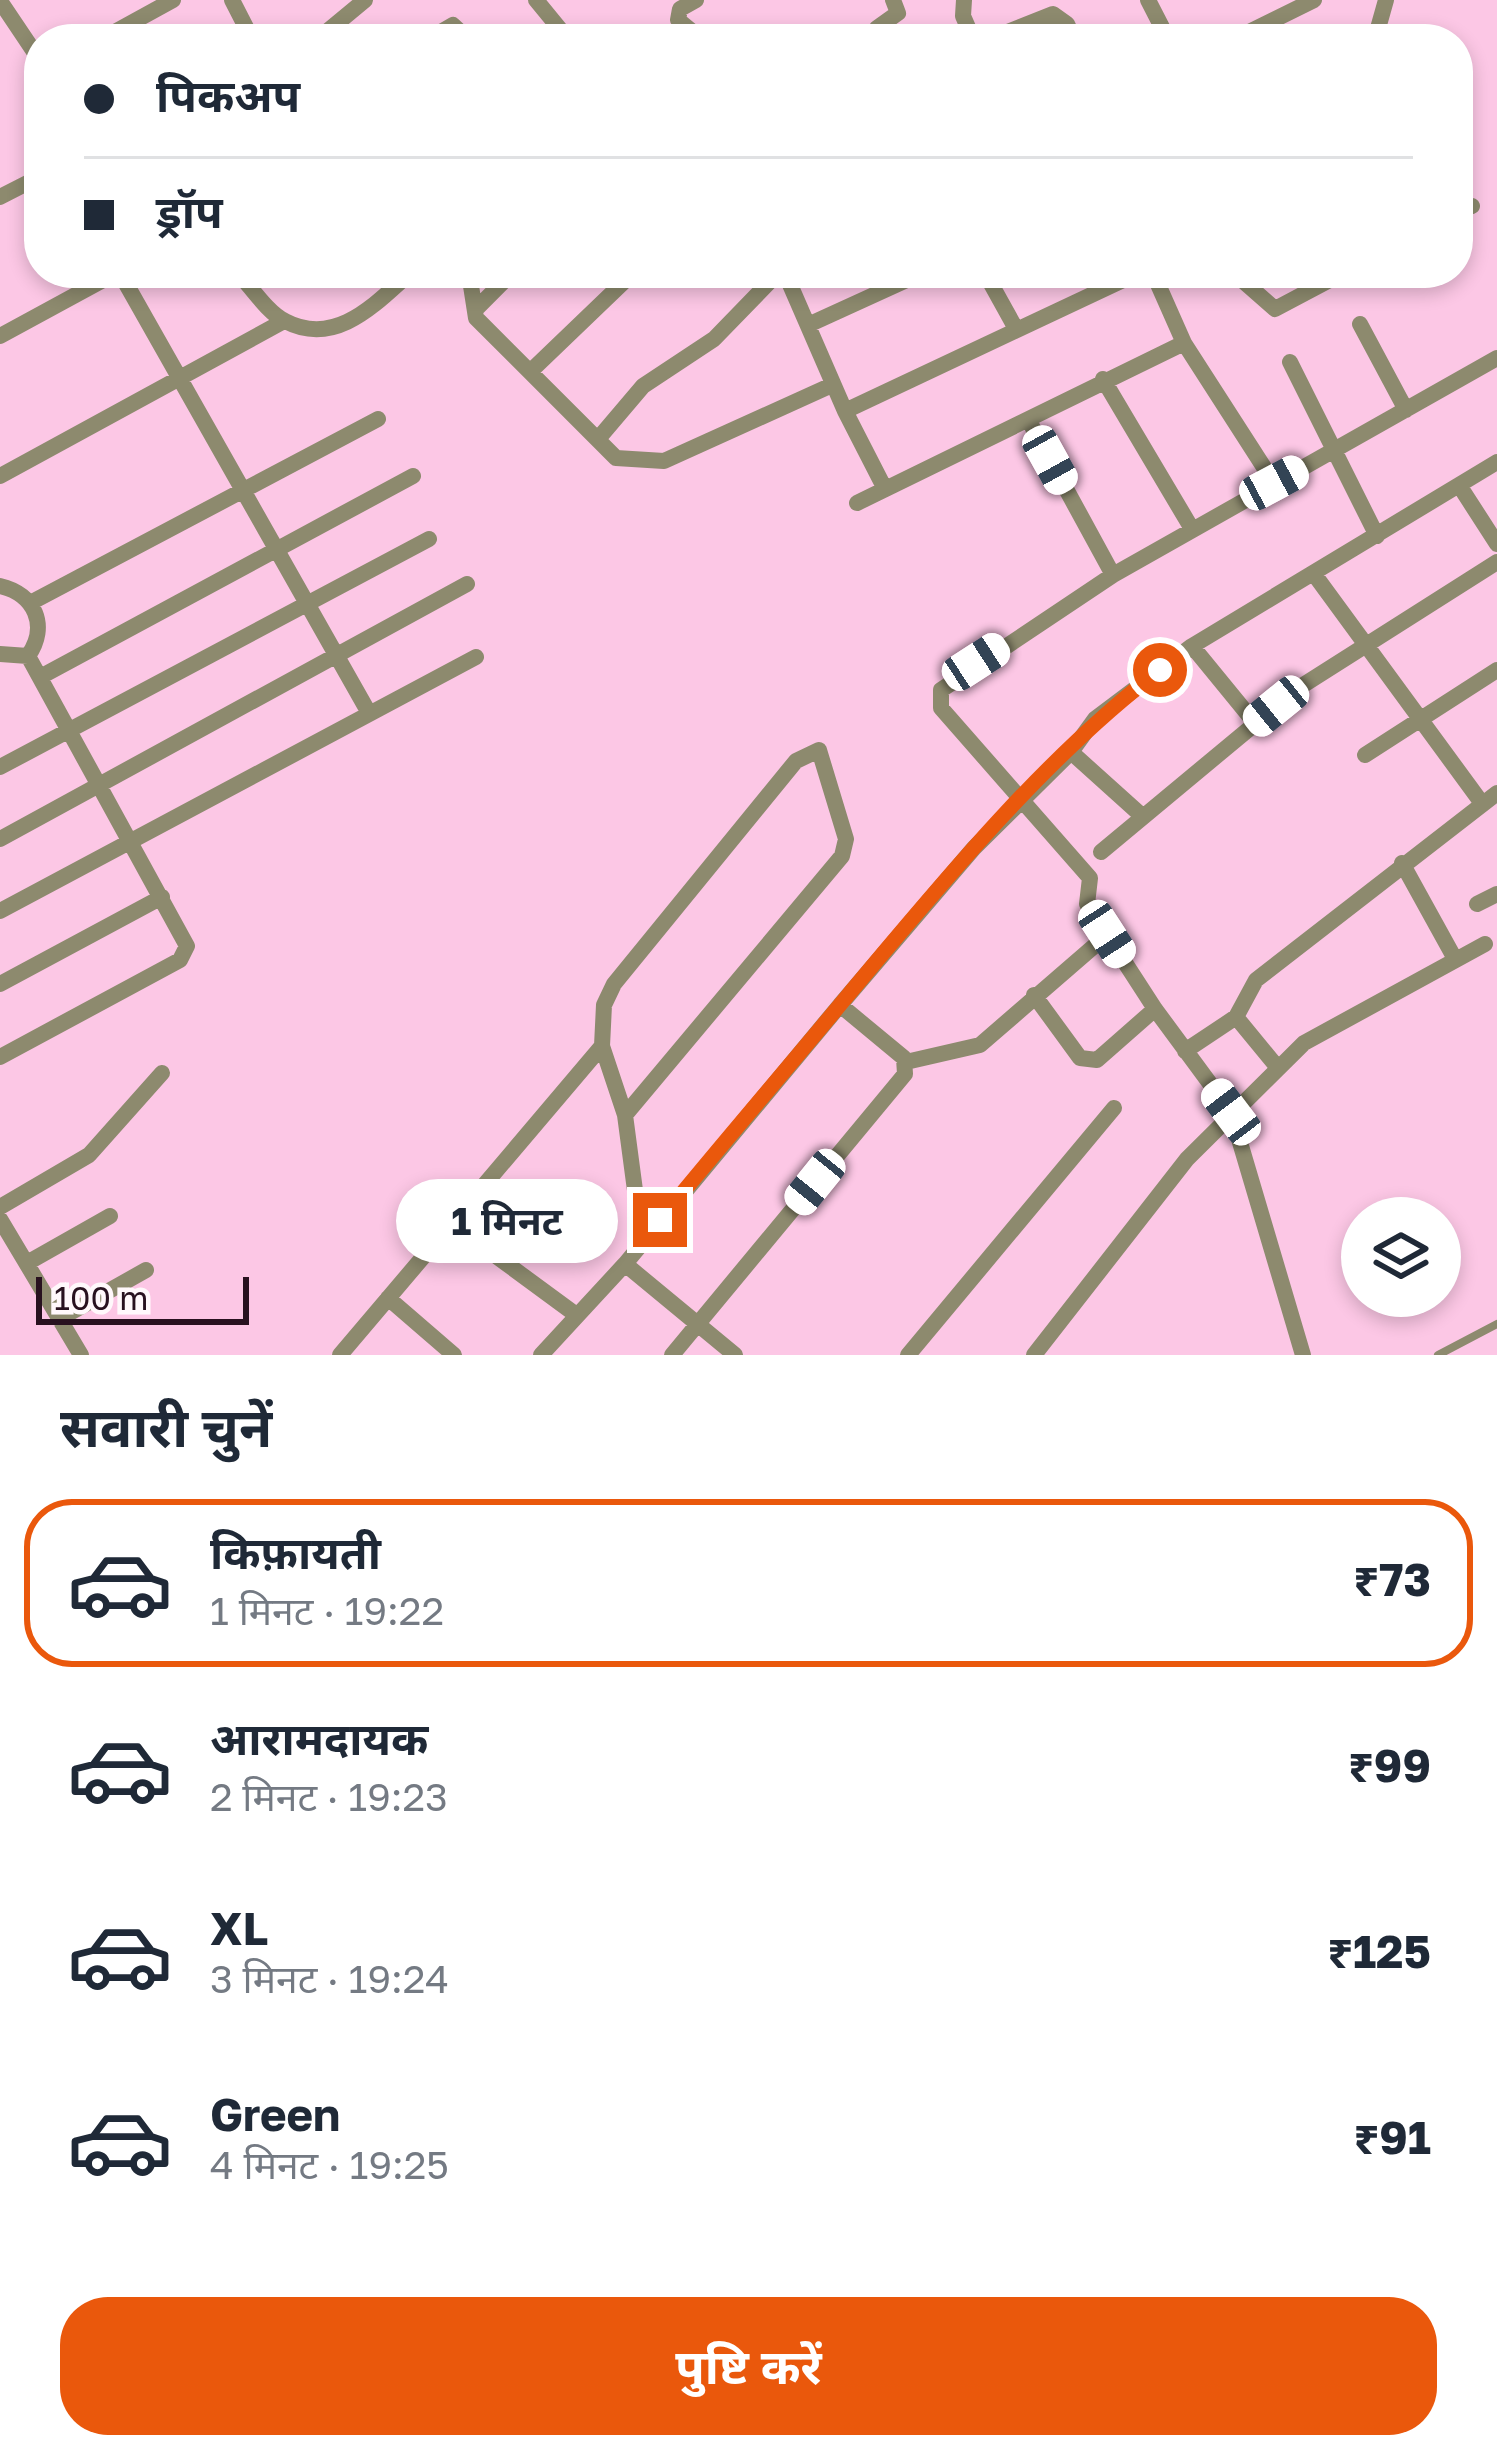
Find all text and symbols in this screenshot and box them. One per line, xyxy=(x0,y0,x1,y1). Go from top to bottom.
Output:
text: पिकअप xyxy=(156,68,300,122)
text: ड्रॉप xyxy=(156,184,223,238)
car xyxy=(1017,420,1083,500)
car xyxy=(1234,450,1314,516)
car xyxy=(936,627,1016,697)
route start xyxy=(1133,643,1187,697)
car xyxy=(1237,669,1315,743)
car xyxy=(1072,894,1142,974)
car xyxy=(1195,1072,1267,1152)
car xyxy=(778,1143,852,1221)
callout: 1 मिनट xyxy=(396,1178,618,1262)
route end xyxy=(633,1193,687,1247)
text: 1 मिनट xyxy=(451,1197,563,1244)
map controls xyxy=(1341,1197,1461,1317)
button: layers xyxy=(1341,1197,1461,1317)
scale bar xyxy=(36,1271,249,1324)
text: 100 m xyxy=(54,1278,148,1317)
text: सवारी चुनें xyxy=(60,1394,272,1459)
text: किफ़ायती xyxy=(210,1525,381,1579)
icon: car xyxy=(66,1529,174,1637)
text: ₹73 xyxy=(1353,1552,1431,1606)
text: 1 मिनट · 19:22 xyxy=(210,1587,444,1634)
text: आरामदायक xyxy=(210,1711,428,1765)
icon: car xyxy=(66,1715,174,1823)
text: ₹99 xyxy=(1348,1738,1431,1792)
text: 2 मिनट · 19:23 xyxy=(210,1773,448,1820)
icon: car xyxy=(66,1901,174,2009)
text: XL xyxy=(210,1901,268,1955)
text: ₹125 xyxy=(1327,1924,1431,1978)
text: 3 मिनट · 19:24 xyxy=(210,1955,449,2002)
icon: car xyxy=(66,2087,174,2195)
text: Green xyxy=(210,2087,340,2141)
text: ₹91 xyxy=(1354,2110,1431,2164)
text: 4 मिनट · 19:25 xyxy=(210,2141,449,2188)
button: पुष्टि करें xyxy=(60,2297,1437,2435)

